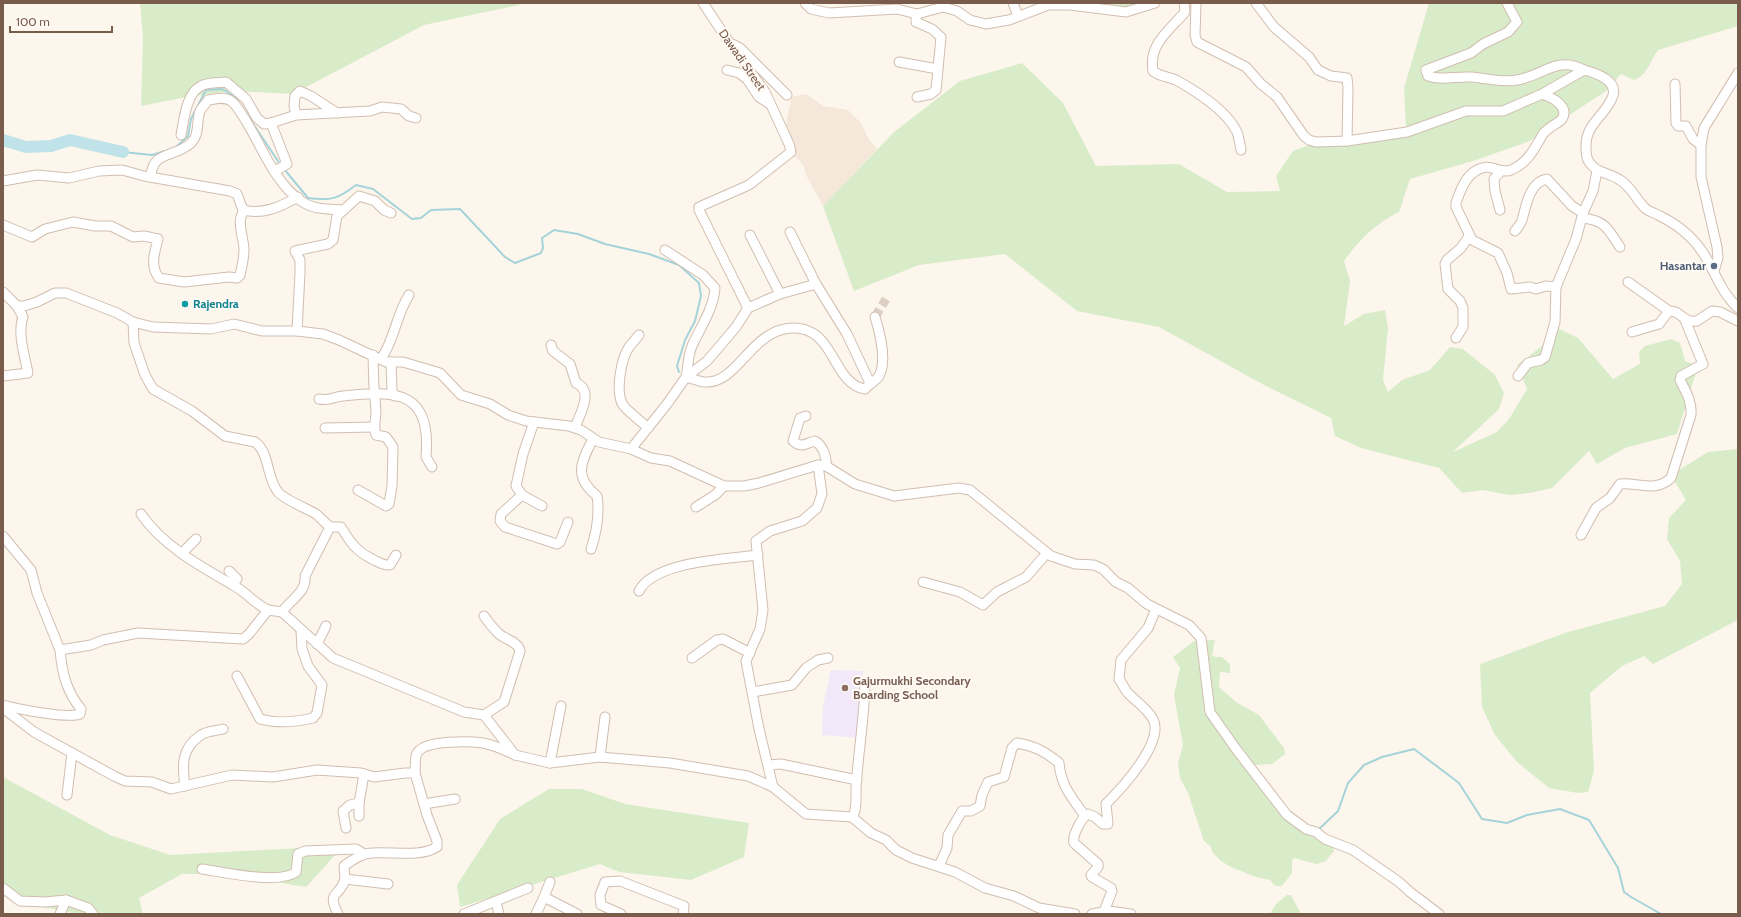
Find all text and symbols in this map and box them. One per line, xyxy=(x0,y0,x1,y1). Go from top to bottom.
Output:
scale bar xyxy=(10,8,112,34)
text: 100 m xyxy=(16,14,50,29)
street label: Dawadi Street xyxy=(716,26,769,93)
place label: Hasantar xyxy=(1660,258,1706,273)
marker: Hasantar xyxy=(1709,261,1719,271)
place label: Rajendra xyxy=(193,296,239,311)
marker: Rajendra xyxy=(180,299,190,309)
place label: Gajurmukhi Secondary Boarding School xyxy=(853,673,971,702)
marker: Gajurmukhi Secondary Boarding School xyxy=(840,683,850,693)

